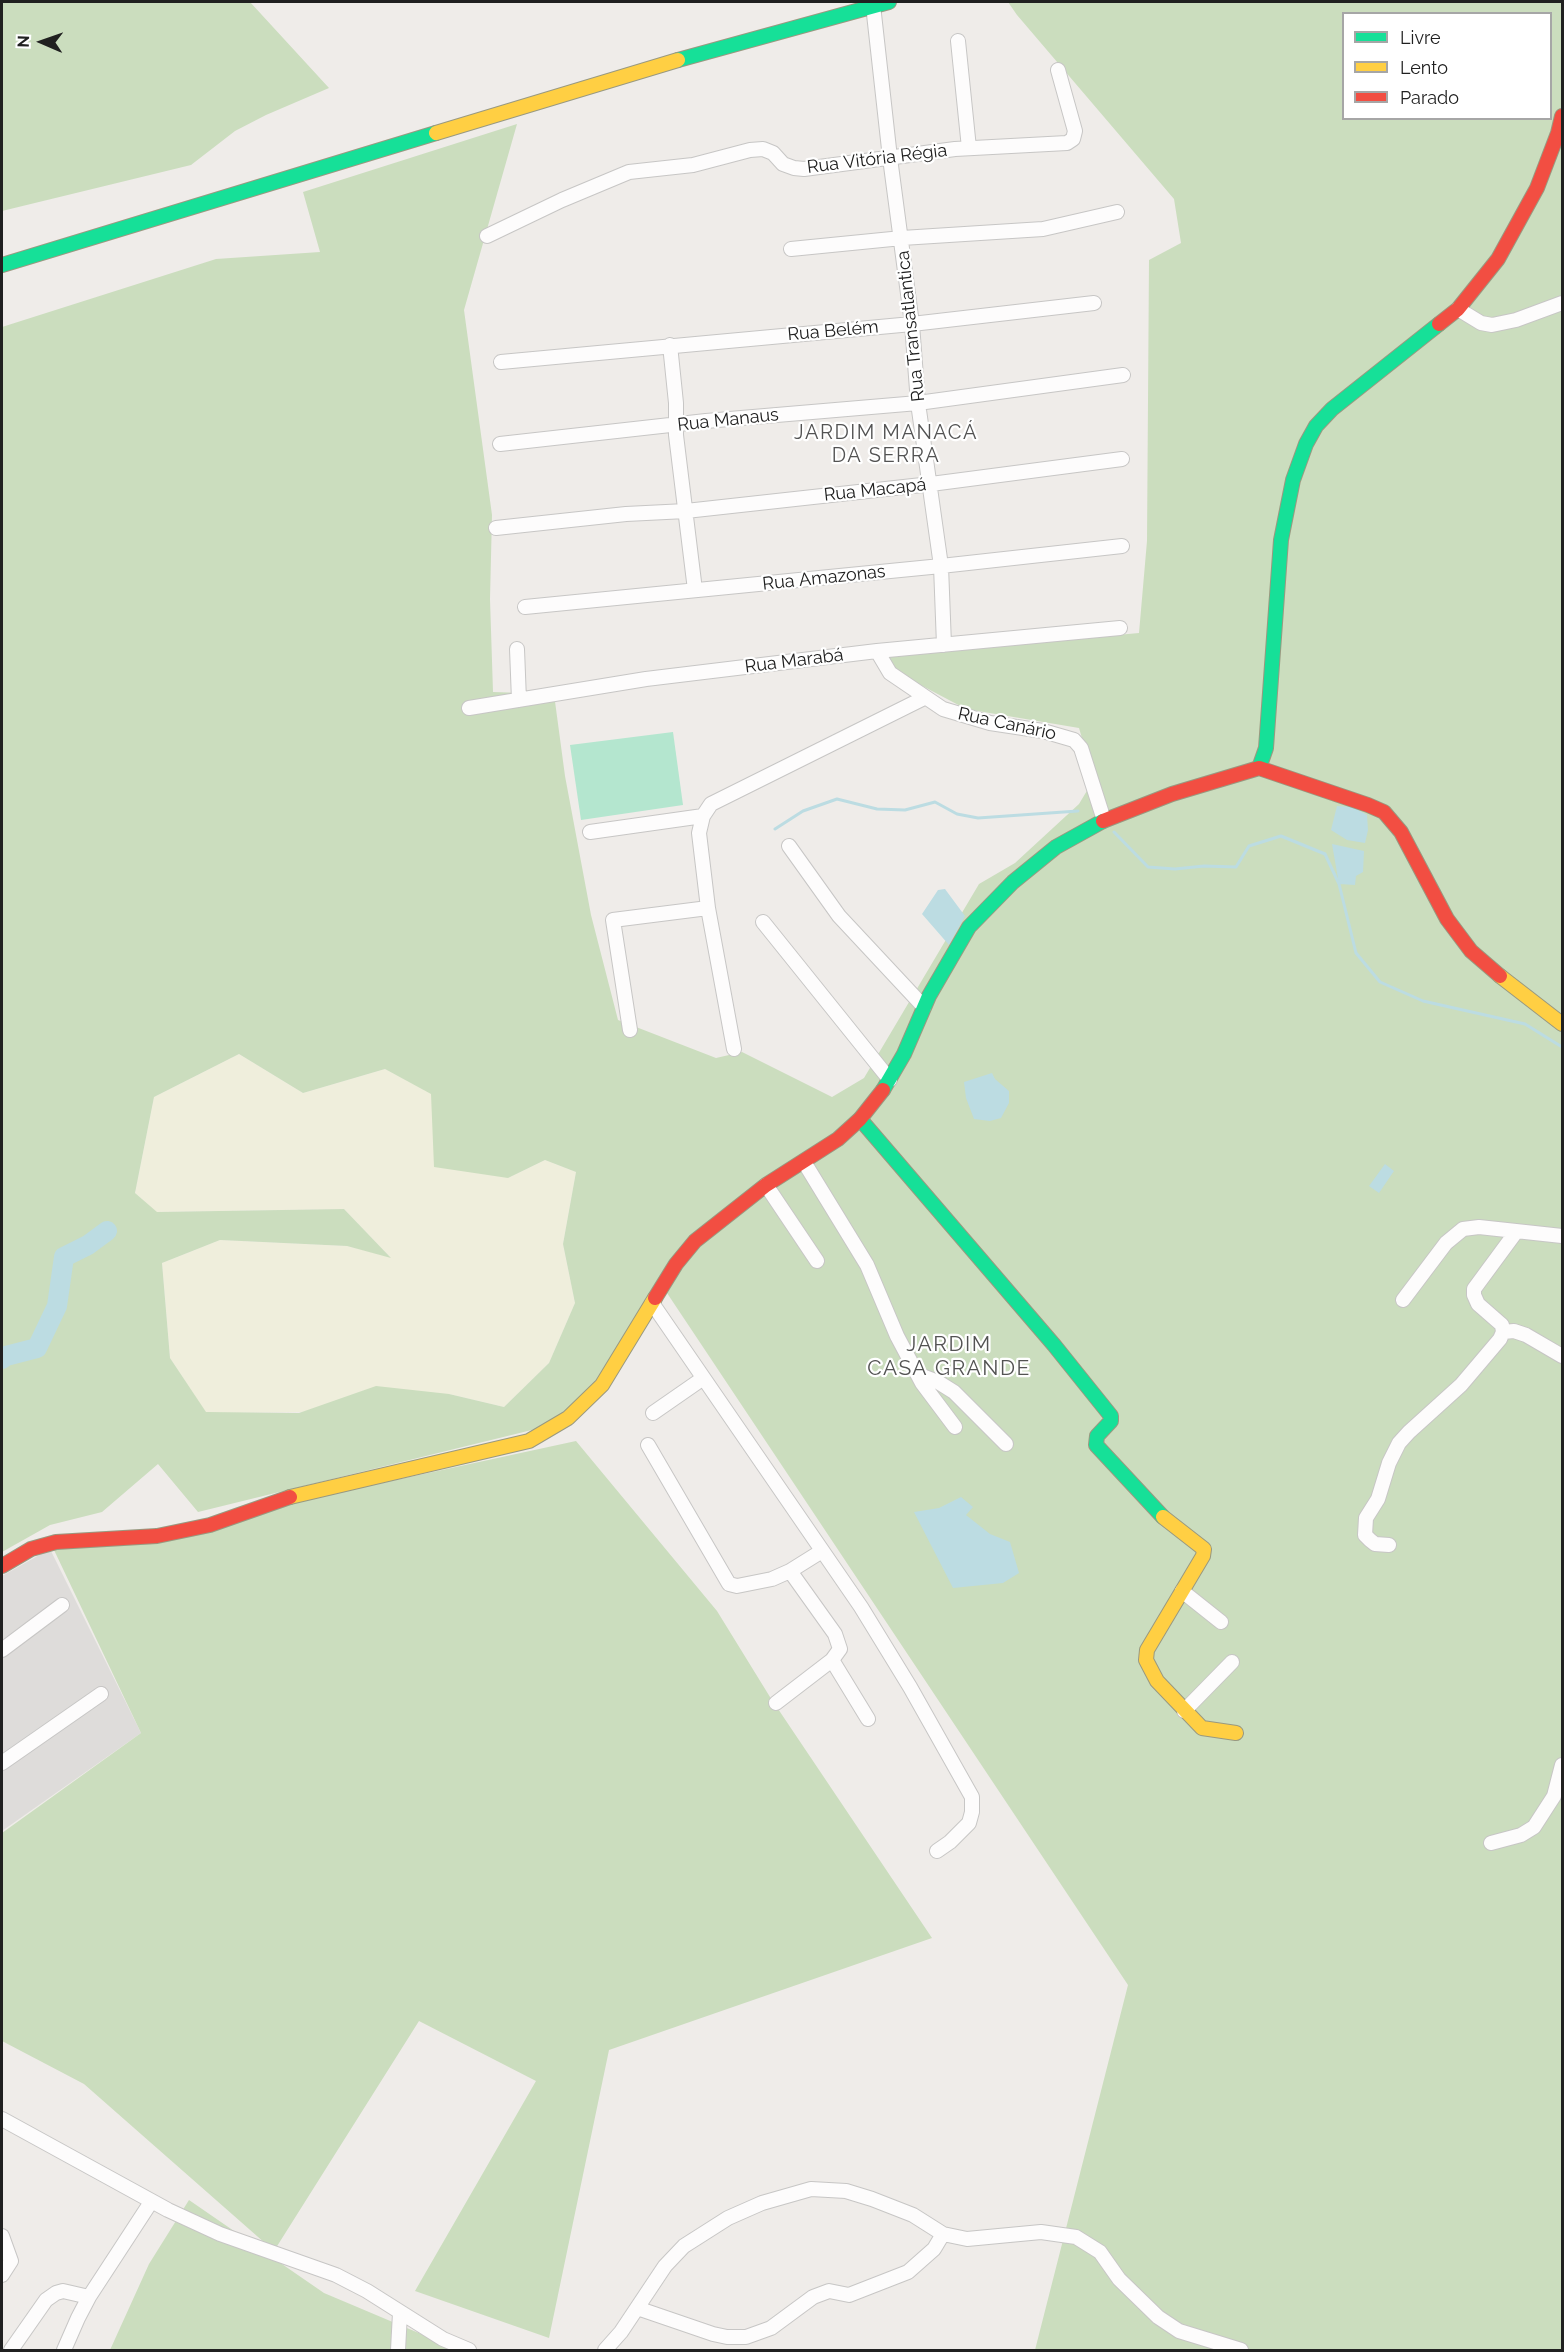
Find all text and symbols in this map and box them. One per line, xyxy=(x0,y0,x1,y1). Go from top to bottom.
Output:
north arrow xyxy=(12,12,72,72)
legend xyxy=(1342,12,1552,120)
text: Livre xyxy=(1400,27,1441,48)
text: N xyxy=(14,35,33,48)
text: Lento xyxy=(1400,57,1448,78)
text: Parado xyxy=(1400,87,1459,108)
street label: Rua Vitória Régia xyxy=(806,140,948,178)
street label: Rua Transatlantica xyxy=(892,249,930,403)
street label: Rua Belém xyxy=(787,316,879,346)
street label: Rua Manaus xyxy=(676,404,780,436)
district label: JARDIM MANACÁ DA SERRA xyxy=(794,421,978,468)
street label: Rua Macapá xyxy=(823,474,927,506)
street label: Rua Amazonas xyxy=(761,561,887,595)
street label: Rua Marabá xyxy=(743,644,845,678)
street label: Rua Canário xyxy=(956,703,1058,745)
district label: JARDIM CASA GRANDE xyxy=(867,1332,1031,1382)

